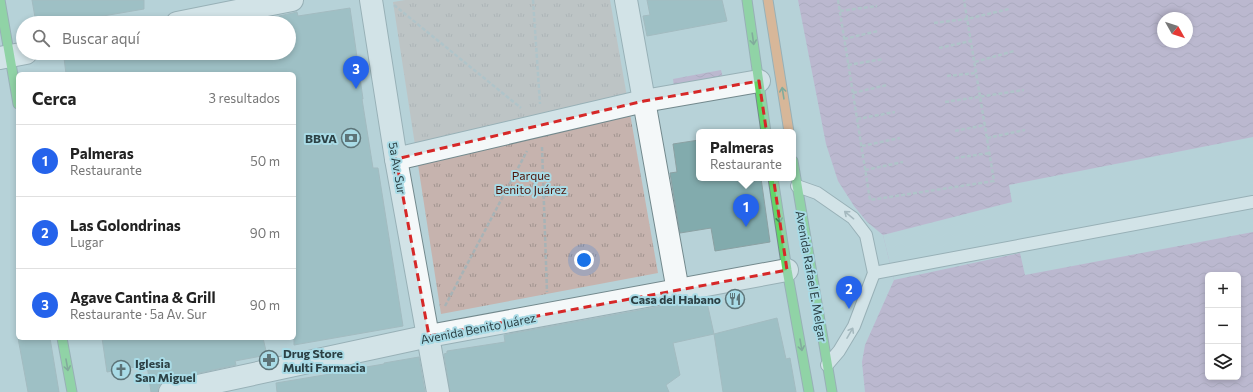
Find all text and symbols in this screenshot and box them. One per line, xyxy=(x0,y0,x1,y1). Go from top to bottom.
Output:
north arrow xyxy=(1157,12,1193,48)
search box xyxy=(16,16,296,60)
icon: search xyxy=(30,27,52,49)
text: Buscar aquí xyxy=(62,29,140,47)
one-way arrow xyxy=(749,32,757,45)
pin: 3 xyxy=(343,56,369,89)
one-way arrow xyxy=(779,87,787,100)
text: Cerca xyxy=(32,88,77,109)
text: 3 resultados xyxy=(209,90,280,106)
bank icon: BBVA xyxy=(340,127,362,149)
popup xyxy=(696,129,796,181)
place label: BBVA xyxy=(305,131,337,145)
text: Palmeras xyxy=(710,138,774,156)
street label: 5a Av. Sur xyxy=(387,141,409,195)
text: Palmeras xyxy=(70,144,134,162)
text: 1 xyxy=(42,153,48,169)
text: 50 m xyxy=(250,153,280,169)
text: Restaurante xyxy=(710,156,782,172)
text: Restaurante xyxy=(70,162,142,178)
park label: Parque Benito Juárez xyxy=(495,168,567,197)
pin: 1 xyxy=(733,194,759,227)
street label: Avenida Rafael E. Melgar xyxy=(794,209,830,343)
one-way arrow xyxy=(775,210,783,223)
one-way arrow xyxy=(844,211,855,220)
text: Las Golondrinas xyxy=(70,216,181,234)
text: 2 xyxy=(41,225,49,241)
text: 90 m xyxy=(250,225,280,241)
text: Lugar xyxy=(70,234,104,250)
your location xyxy=(574,250,594,270)
map controls xyxy=(1205,272,1241,380)
button: + xyxy=(1205,272,1241,308)
pin: 2 xyxy=(836,276,862,309)
text: Agave Cantina & Grill xyxy=(70,288,215,306)
restaurant icon: Casa del Habano xyxy=(724,288,746,310)
place label: Casa del Habano xyxy=(631,292,721,306)
text: 3 xyxy=(41,297,49,313)
text: 90 m xyxy=(250,297,280,313)
text: Restaurante · 5a Av. Sur xyxy=(70,306,207,322)
button: − xyxy=(1205,308,1241,344)
street label: Avenida Benito Juárez xyxy=(419,310,537,347)
one-way arrow xyxy=(846,327,854,339)
one-way arrow xyxy=(797,338,805,351)
button: layers xyxy=(1205,344,1241,380)
place label: Drug Store Multi Farmacia xyxy=(283,346,366,374)
pharmacy icon: Drug Store Multi Farmacia xyxy=(258,349,280,371)
place label: Iglesia San Miguel xyxy=(135,356,196,384)
one-way arrow xyxy=(63,358,71,371)
church icon: Iglesia San Miguel xyxy=(110,359,132,381)

